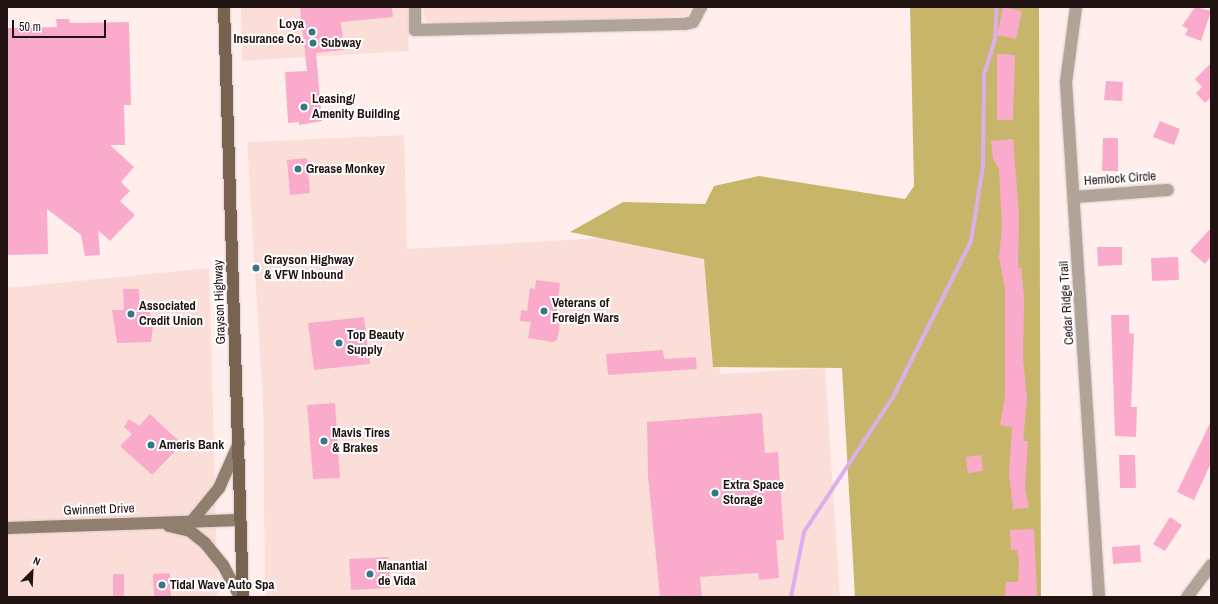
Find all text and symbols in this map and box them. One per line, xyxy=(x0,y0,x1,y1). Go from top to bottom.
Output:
scale bar xyxy=(14,12,108,38)
place label: Loya Insurance Co. xyxy=(234,17,304,48)
text: 50 m xyxy=(19,19,41,35)
marker: Loya Insurance Co. xyxy=(307,27,317,37)
place label: Subway xyxy=(321,35,361,51)
marker: Subway xyxy=(308,38,318,48)
place label: Leasing/ Amenity Building xyxy=(312,92,400,123)
marker: Leasing/ Amenity Building xyxy=(299,102,309,112)
place label: Grease Monkey xyxy=(306,161,385,177)
marker: Grease Monkey xyxy=(293,164,303,174)
street label: Hemlock Circle xyxy=(1083,169,1157,189)
place label: Grayson Highway & VFW Inbound xyxy=(264,253,354,284)
street label: Grayson Highway xyxy=(211,259,229,345)
street label: Cedar Ridge Trail xyxy=(1056,260,1078,346)
marker: Grayson Highway & VFW Inbound xyxy=(251,263,261,273)
place label: Veterans of Foreign Wars xyxy=(552,296,619,327)
place label: Associated Credit Union xyxy=(139,299,203,330)
marker: Veterans of Foreign Wars xyxy=(539,306,549,316)
marker: Associated Credit Union xyxy=(126,309,136,319)
place label: Top Beauty Supply xyxy=(347,328,404,359)
marker: Top Beauty Supply xyxy=(334,338,344,348)
place label: Mavis Tires & Brakes xyxy=(332,426,390,457)
marker: Mavis Tires & Brakes xyxy=(319,436,329,446)
place label: Ameris Bank xyxy=(159,437,224,453)
marker: Ameris Bank xyxy=(146,440,156,450)
place label: Extra Space Storage xyxy=(723,478,784,509)
marker: Extra Space Storage xyxy=(710,488,720,498)
street label: Gwinnett Drive xyxy=(63,501,135,519)
north arrow xyxy=(12,552,52,592)
text: N xyxy=(31,553,43,569)
place label: Manantial de Vida xyxy=(378,559,427,590)
marker: Manantial de Vida xyxy=(365,569,375,579)
place label: Tidal Wave Auto Spa xyxy=(170,577,275,593)
marker: Tidal Wave Auto Spa xyxy=(157,580,167,590)

